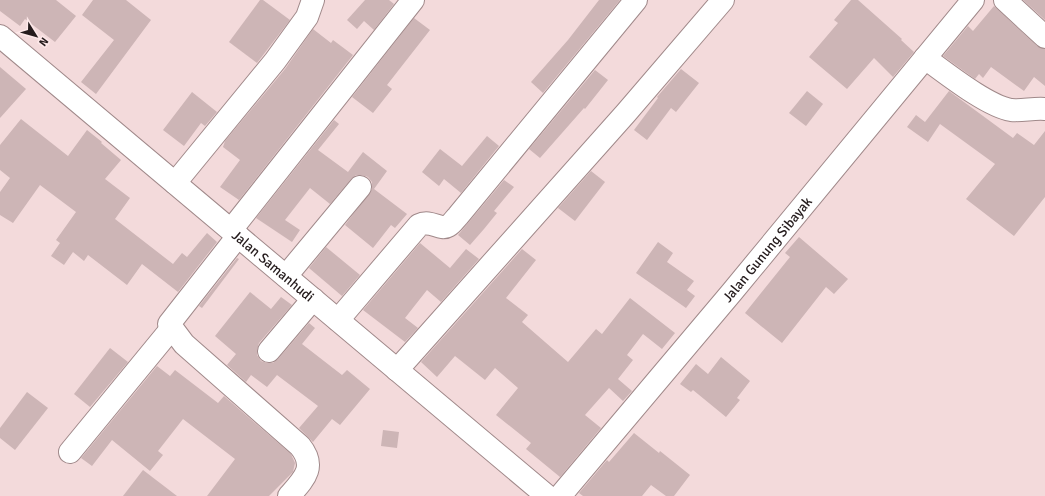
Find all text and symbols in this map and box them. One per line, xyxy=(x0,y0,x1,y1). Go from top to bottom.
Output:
north arrow xyxy=(16,16,56,56)
text: N xyxy=(36,35,51,49)
street label: Jalan Gunung Sibayak xyxy=(719,194,816,306)
street label: Jalan Samanhudi xyxy=(228,227,318,306)

